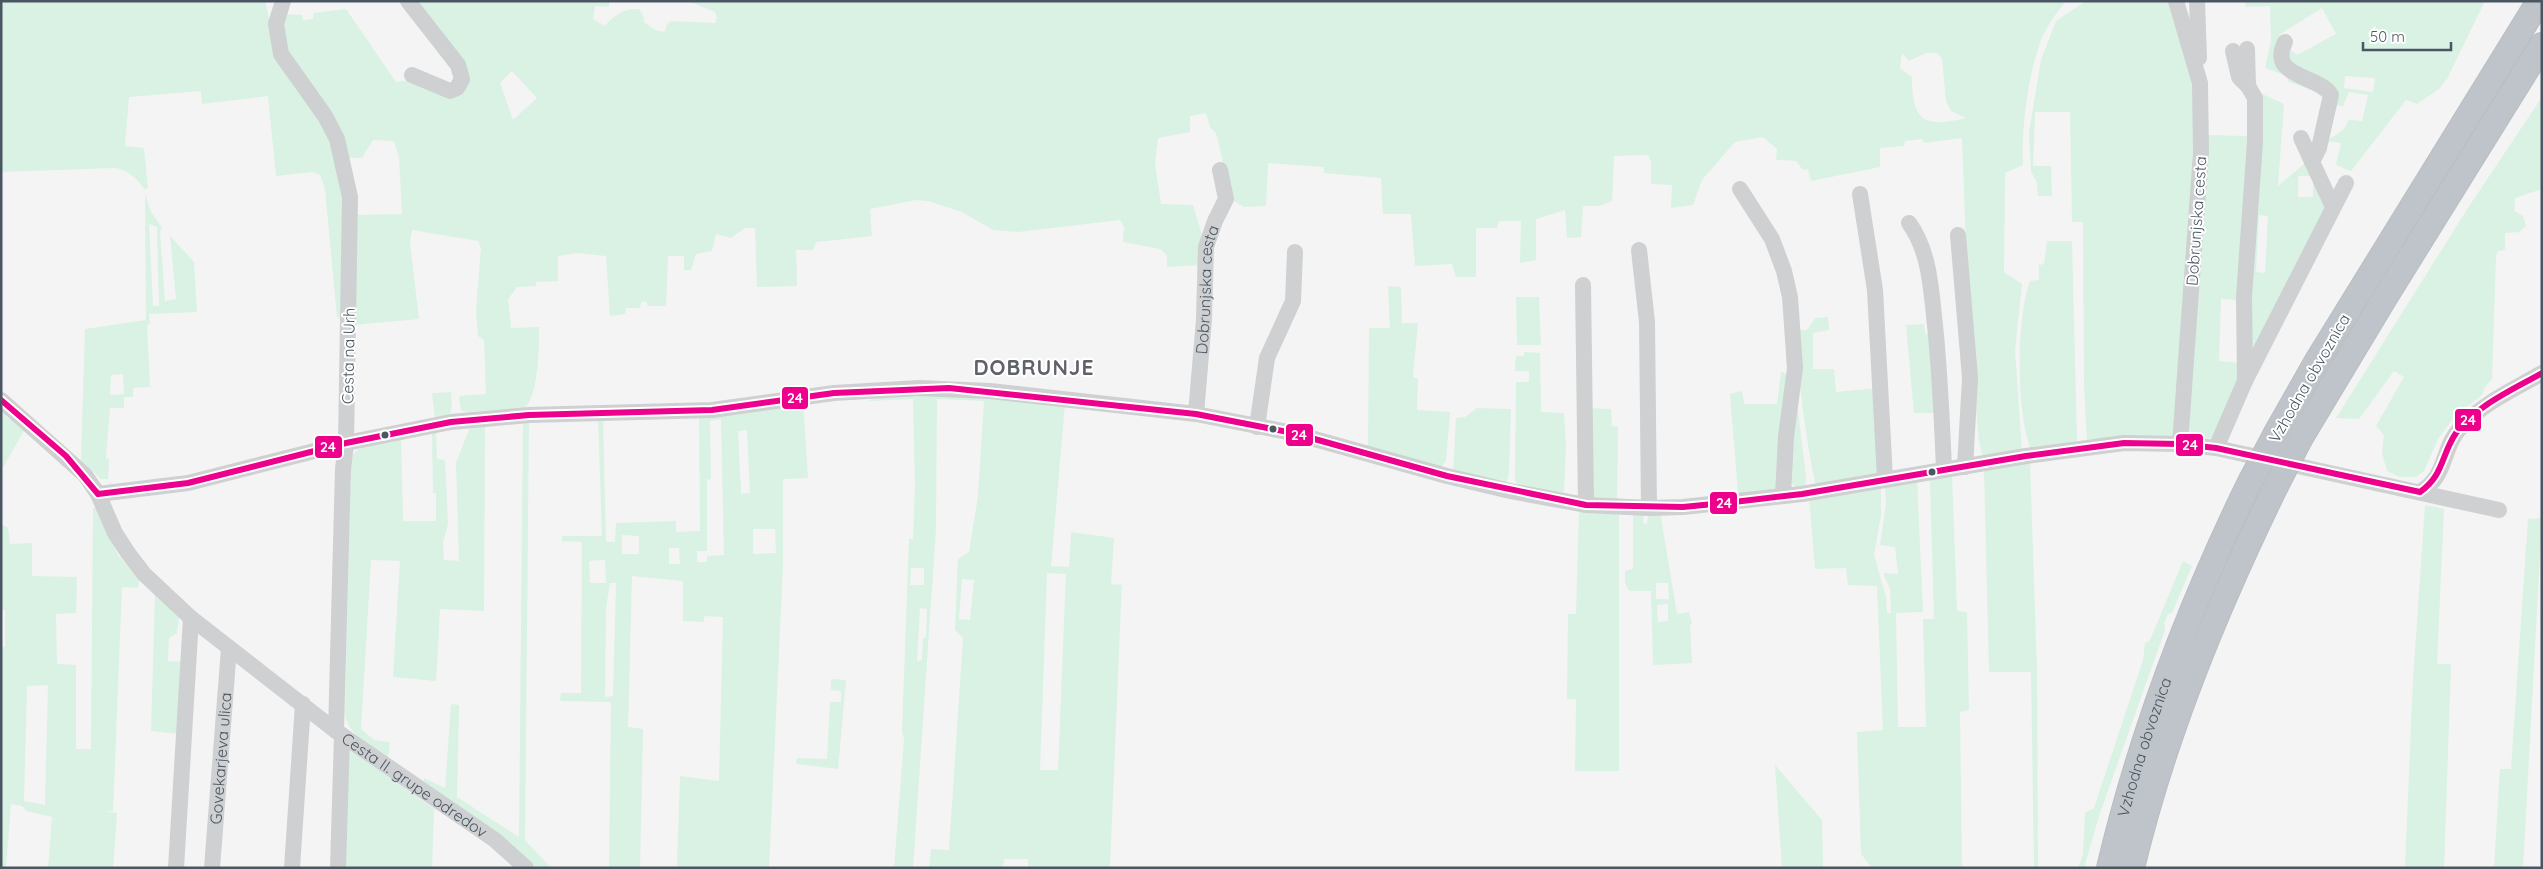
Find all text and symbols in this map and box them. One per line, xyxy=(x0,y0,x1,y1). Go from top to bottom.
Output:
scale bar xyxy=(2363,20,2450,52)
text: 50 m xyxy=(2370,27,2405,46)
street label: Dobrunjska cesta xyxy=(2181,156,2211,286)
street label: Dobrunjska cesta xyxy=(1191,222,1223,355)
street label: Cesta na Urh xyxy=(337,308,359,404)
street label: Vzhodna obvoznica xyxy=(2264,310,2354,446)
district label: DOBRUNJE xyxy=(974,354,1094,380)
line badge: 24 xyxy=(781,386,809,410)
text: 24 xyxy=(787,389,803,407)
line badge: 24 xyxy=(2454,408,2482,432)
text: 24 xyxy=(2460,411,2476,429)
line badge: 24 xyxy=(1285,423,1314,447)
unlabelled marker xyxy=(1268,424,1278,434)
text: 24 xyxy=(1291,426,1307,444)
unlabelled marker xyxy=(380,430,390,440)
line badge: 24 xyxy=(2175,433,2204,457)
line badge: 24 xyxy=(314,435,343,459)
text: 24 xyxy=(2182,436,2198,454)
text: 24 xyxy=(320,438,336,456)
unlabelled marker xyxy=(1927,467,1937,477)
line badge: 24 xyxy=(1709,491,1738,515)
text: 24 xyxy=(1716,494,1732,512)
street label: Vzhodna obvoznica xyxy=(2112,674,2176,819)
street label: Govekarjeva ulica xyxy=(205,692,236,825)
street label: Cesta II. grupe odredov xyxy=(338,728,491,842)

